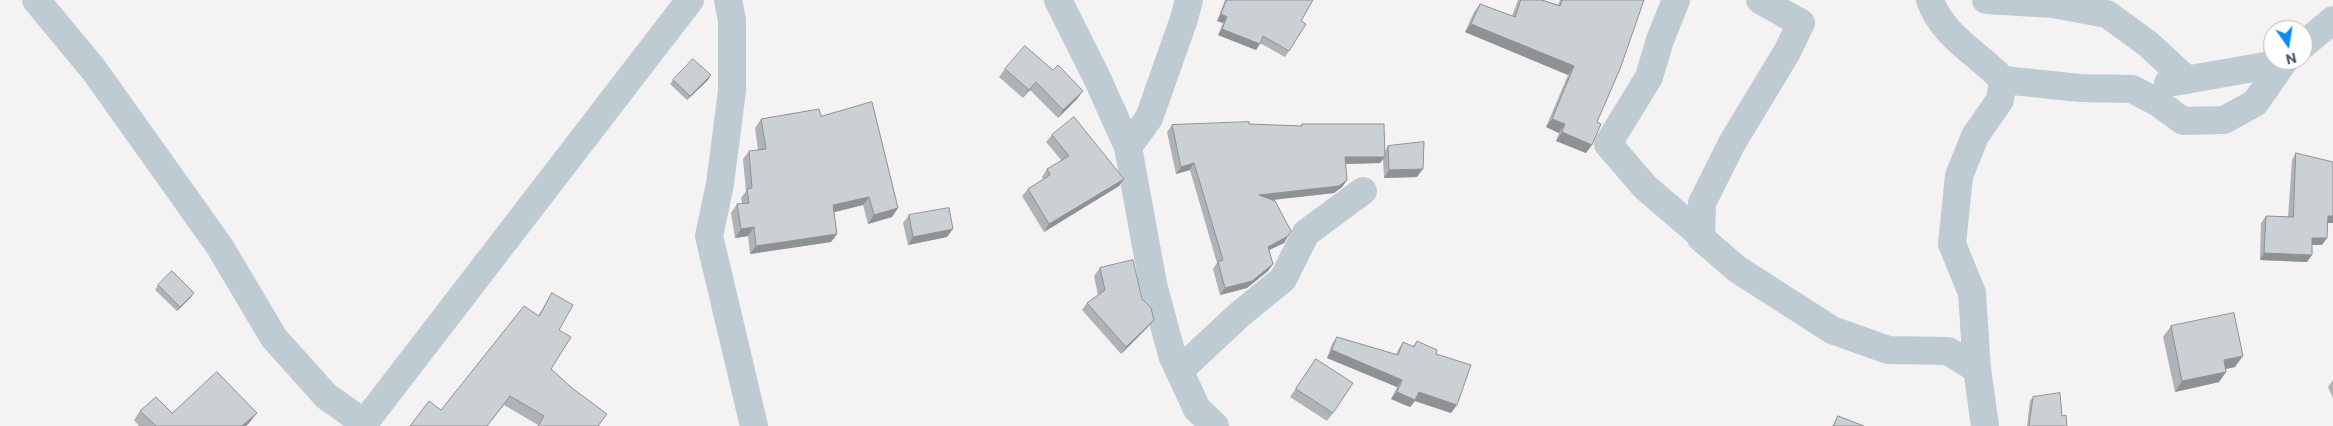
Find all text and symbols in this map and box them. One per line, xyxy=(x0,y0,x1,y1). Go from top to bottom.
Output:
north arrow xyxy=(2263,20,2313,70)
text: N xyxy=(2284,50,2298,69)

